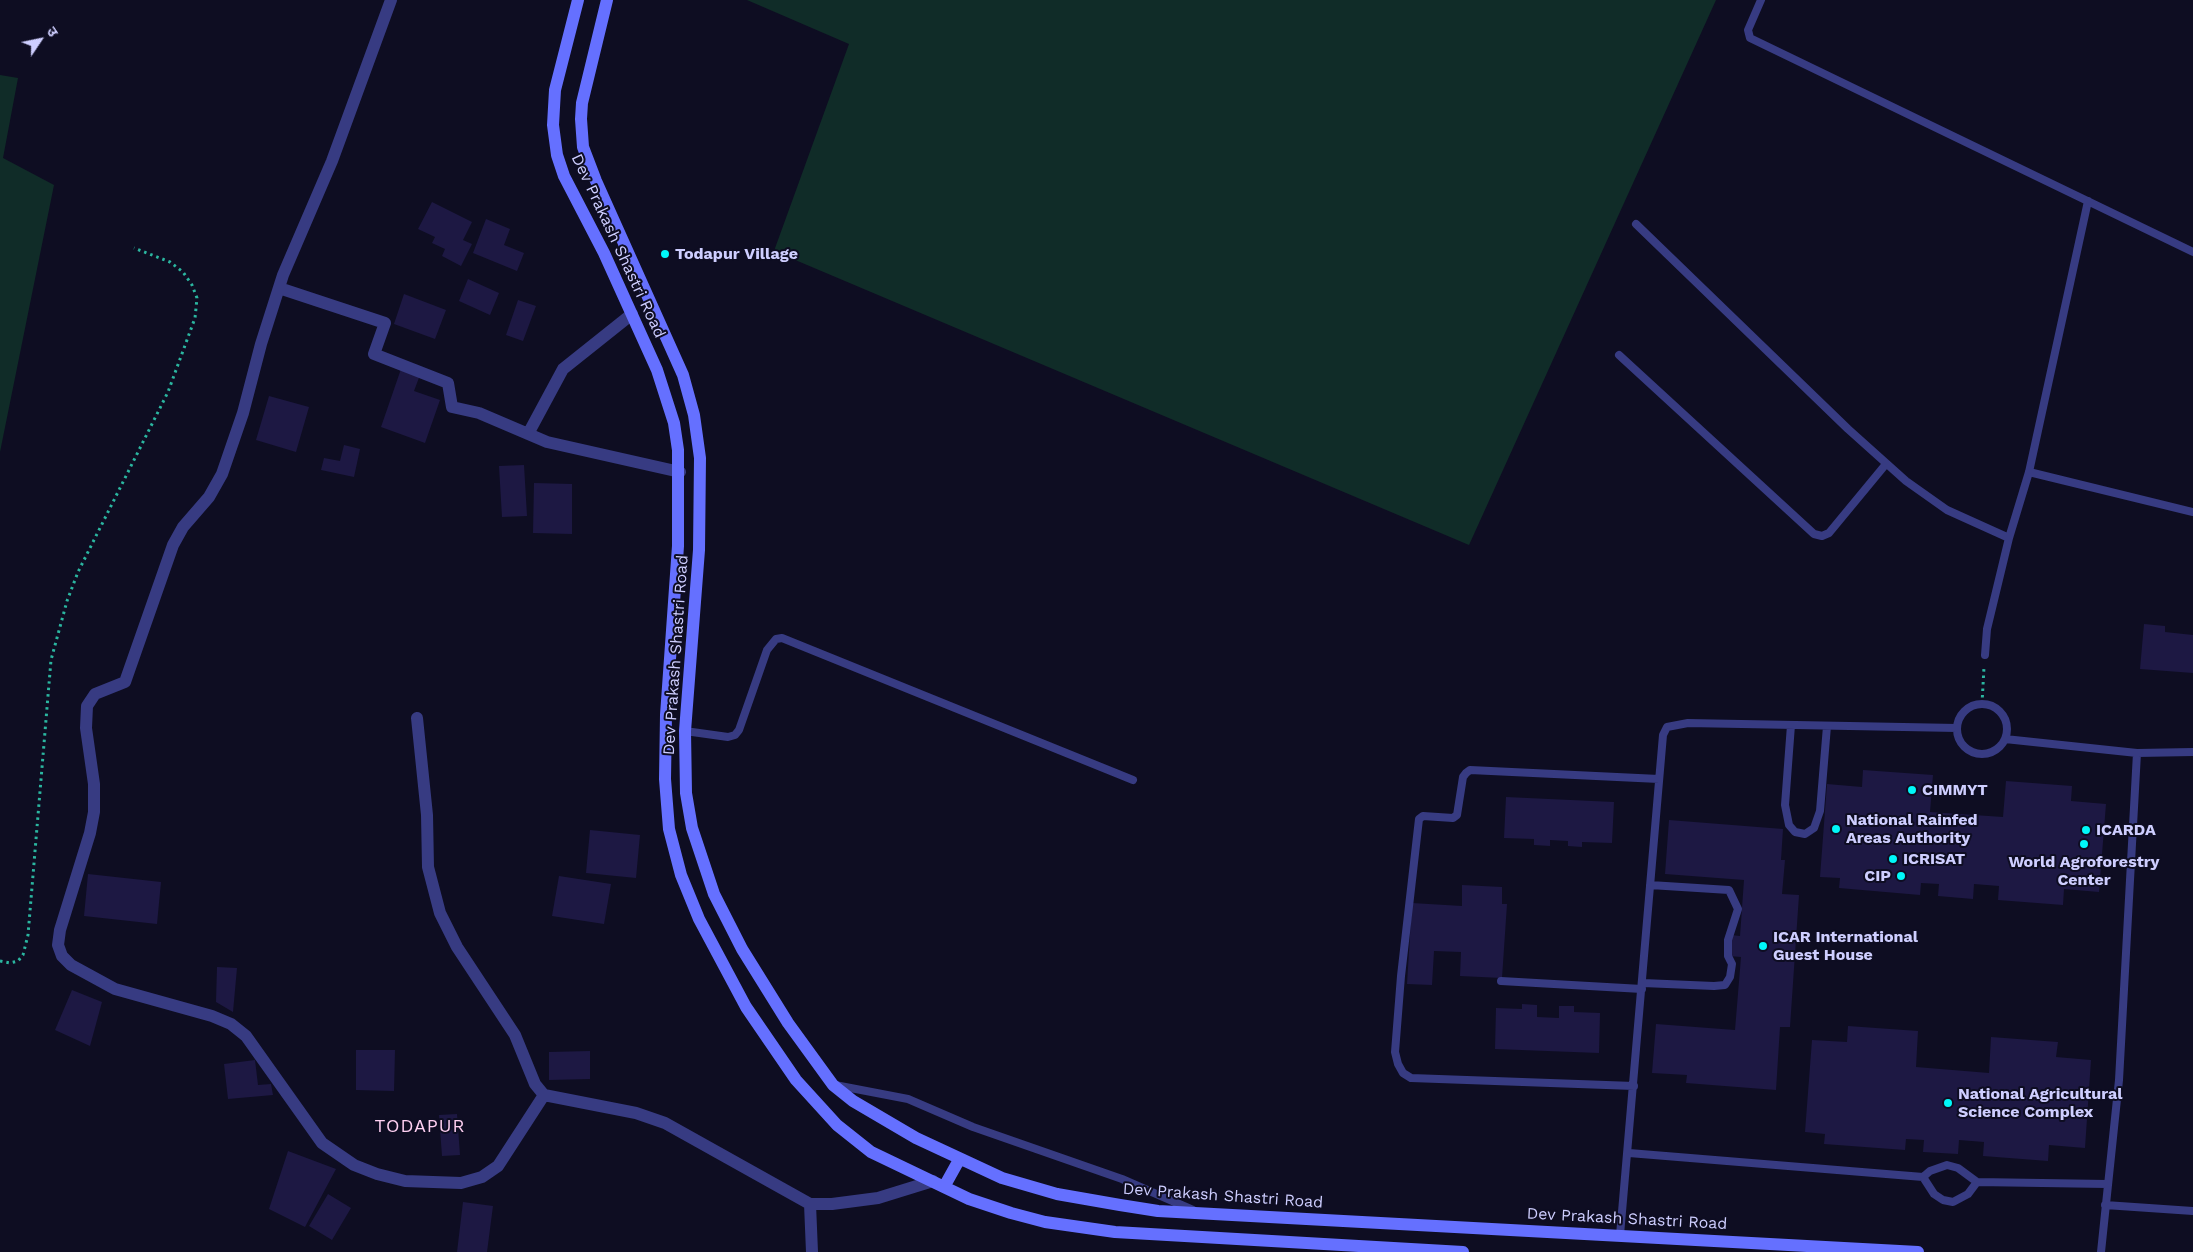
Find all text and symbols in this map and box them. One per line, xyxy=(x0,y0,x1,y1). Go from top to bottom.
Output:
north arrow xyxy=(15,15,65,65)
text: उ xyxy=(44,24,61,39)
street label: Dev Prakash Shastri Road xyxy=(567,151,669,341)
place label: Todapur Village xyxy=(675,244,798,264)
marker: Todapur Village xyxy=(659,248,671,260)
street label: Dev Prakash Shastri Road xyxy=(659,554,693,756)
place label: CIMMYT xyxy=(1922,780,1988,800)
marker: CIMMYT xyxy=(1906,784,1918,796)
place label: National Rainfed Areas Authority xyxy=(1846,810,1978,848)
place label: ICARDA xyxy=(2096,820,2156,840)
marker: National Rainfed Areas Authority xyxy=(1830,823,1842,835)
marker: ICARDA xyxy=(2080,824,2092,836)
marker: World Agroforestry Center xyxy=(2078,838,2090,850)
place label: ICRISAT xyxy=(1903,849,1965,869)
place label: World Agroforestry Center xyxy=(2008,852,2160,890)
marker: ICRISAT xyxy=(1887,853,1899,865)
place label: CIP xyxy=(1864,866,1891,886)
marker: CIP xyxy=(1895,870,1907,882)
place label: ICAR International Guest House xyxy=(1773,927,1918,965)
marker: ICAR International Guest House xyxy=(1757,940,1769,952)
place label: National Agricultural Science Complex xyxy=(1958,1084,2122,1122)
marker: National Agricultural Science Complex xyxy=(1942,1097,1954,1109)
district label: TODAPUR xyxy=(374,1116,466,1138)
street label: Dev Prakash Shastri Road xyxy=(1122,1179,1324,1213)
street label: Dev Prakash Shastri Road xyxy=(1526,1204,1728,1234)

